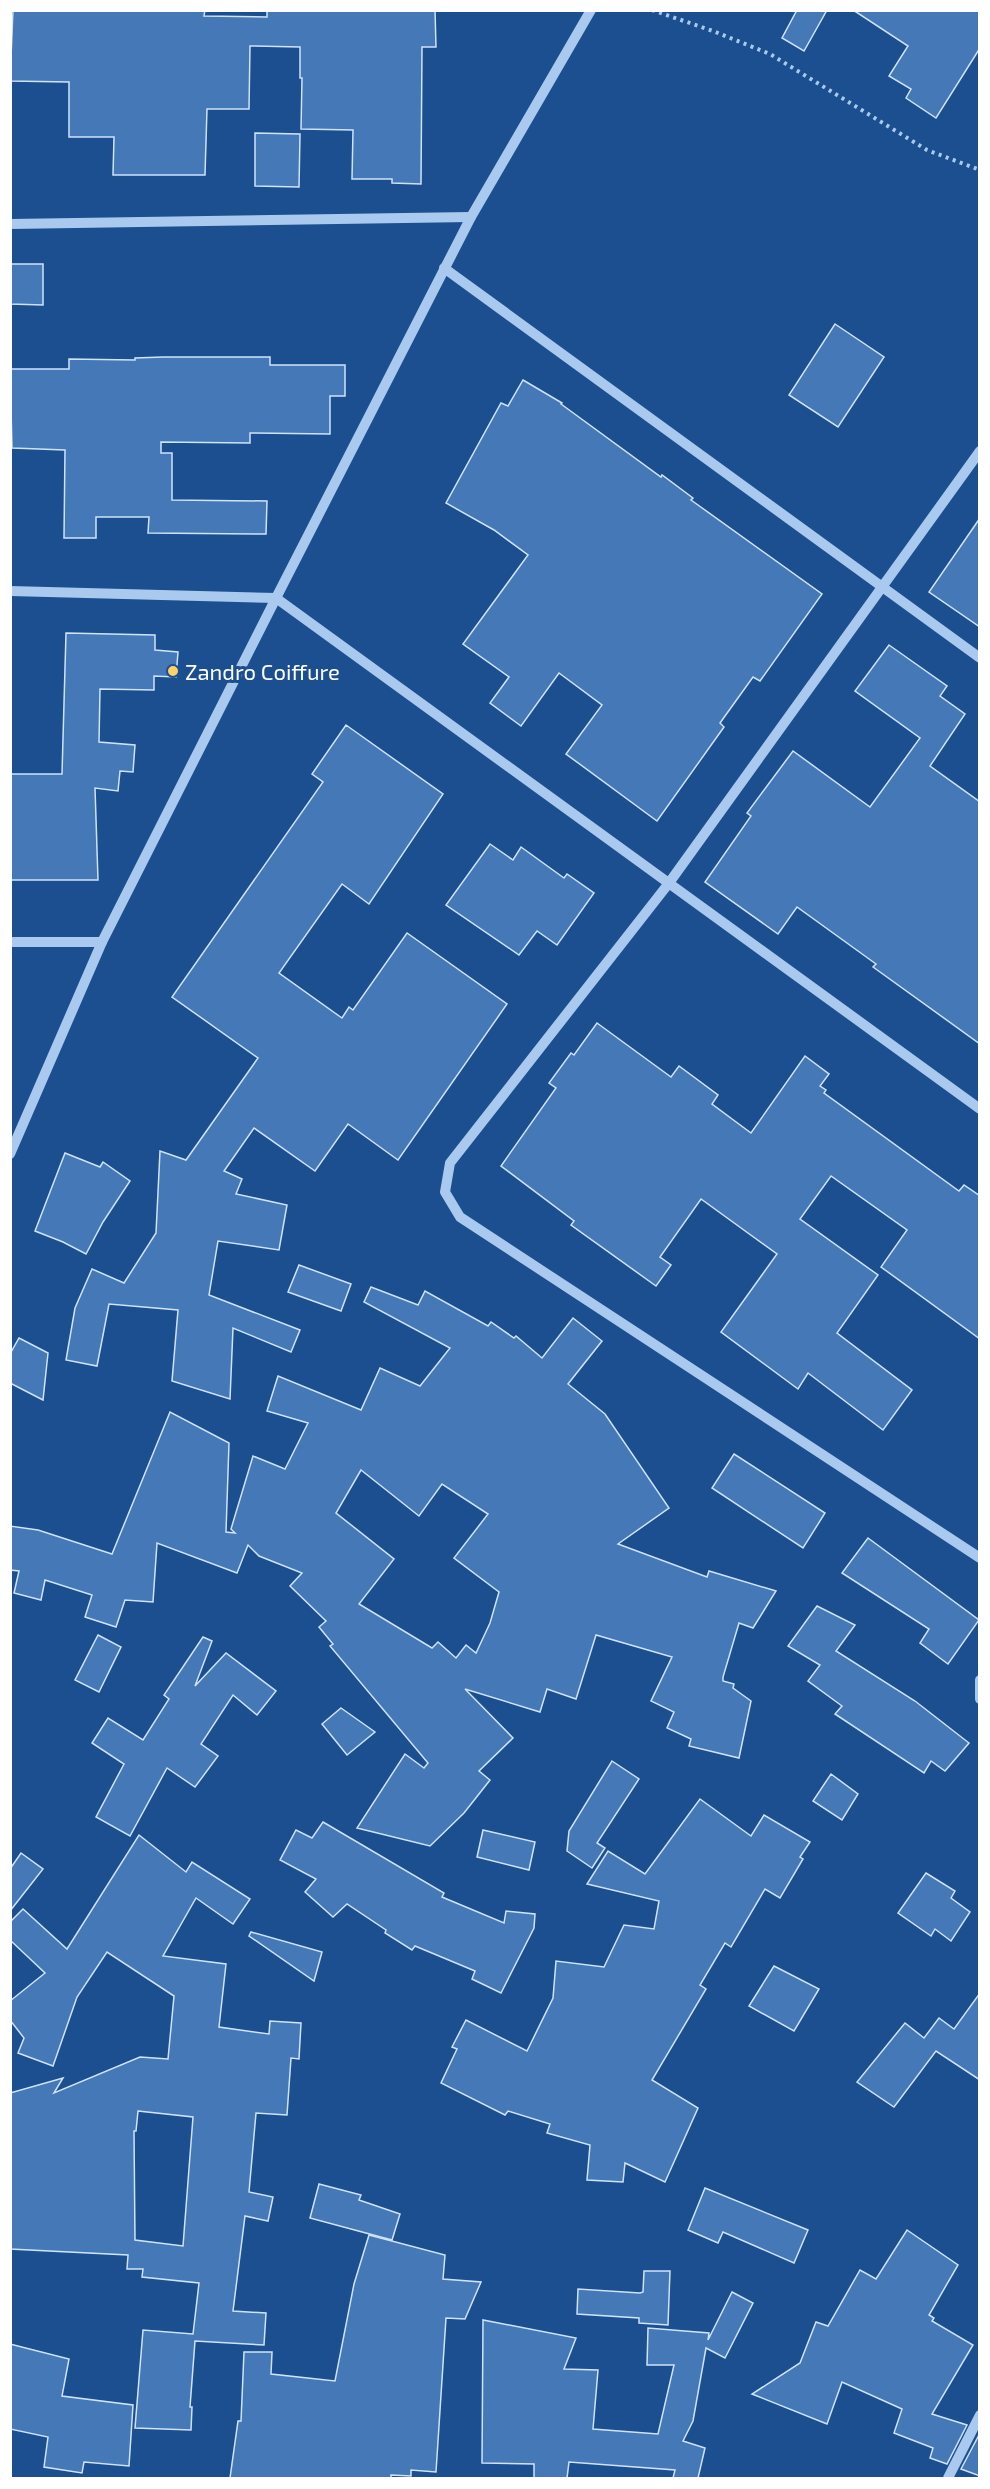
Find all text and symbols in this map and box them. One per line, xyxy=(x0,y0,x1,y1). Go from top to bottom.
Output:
place label: Zandro Coiffure xyxy=(185,658,340,684)
marker: Zandro Coiffure xyxy=(166,664,180,678)

